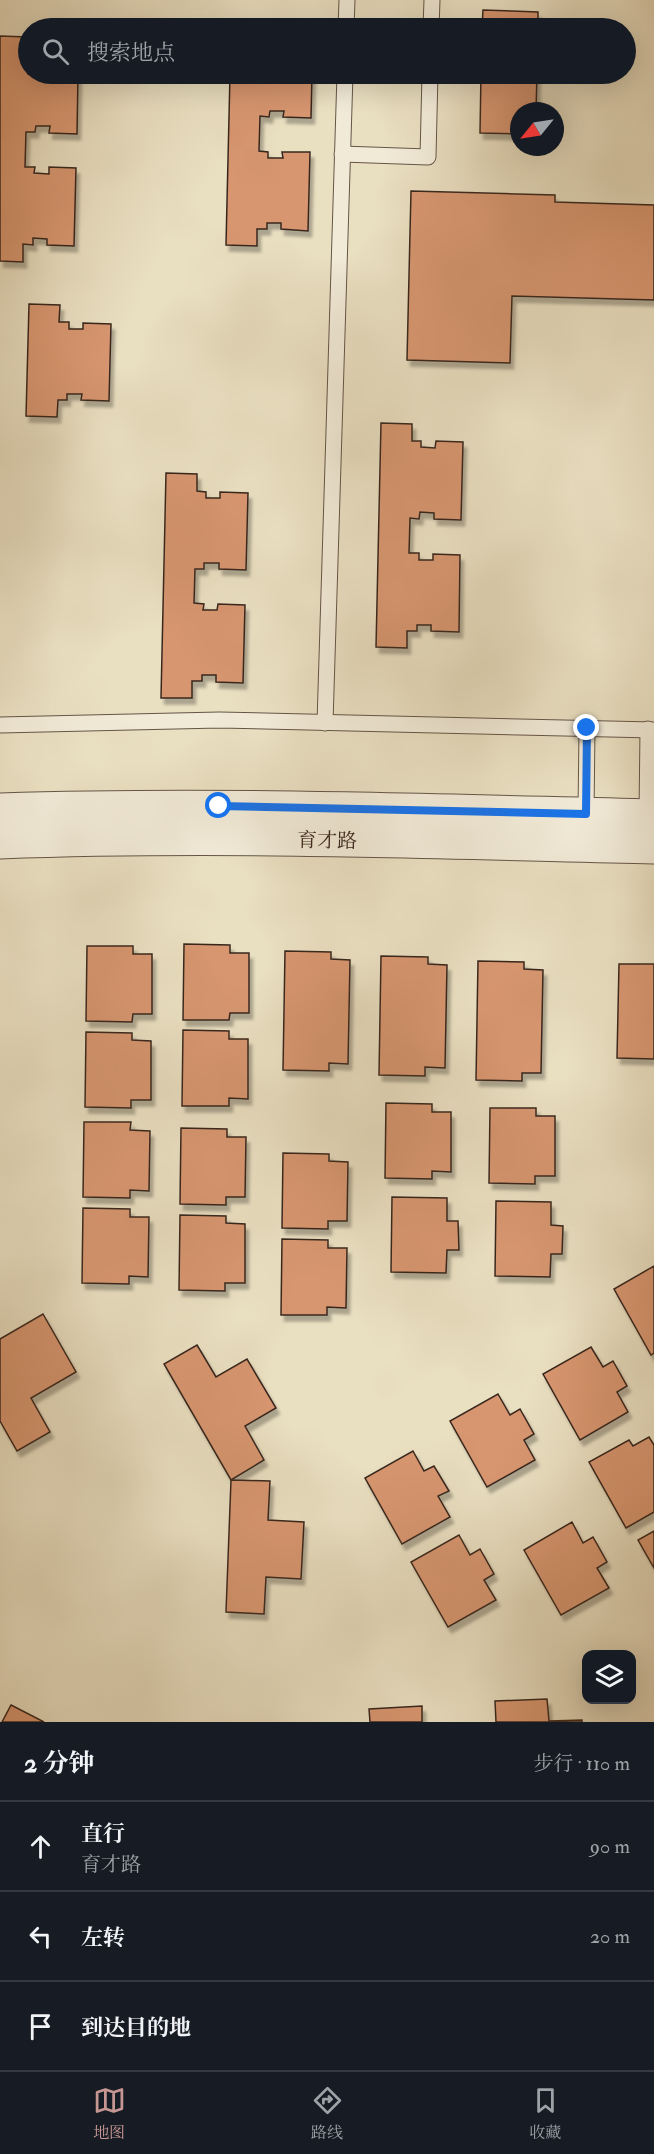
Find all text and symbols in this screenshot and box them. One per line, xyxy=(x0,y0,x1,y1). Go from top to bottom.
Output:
search box xyxy=(18,18,636,84)
icon: search xyxy=(39,35,72,68)
text: 搜索地点 xyxy=(87,39,175,67)
north arrow xyxy=(510,102,564,156)
route end xyxy=(573,714,599,740)
route start xyxy=(205,792,231,818)
street label: 育才路 xyxy=(297,827,357,854)
map controls xyxy=(582,1650,636,1704)
button: layers xyxy=(582,1650,636,1704)
text: 2 分钟 xyxy=(24,1748,95,1780)
text: 步行 · 110 m xyxy=(534,1751,630,1776)
text: 直行 xyxy=(81,1820,125,1848)
icon: ahead xyxy=(24,1830,57,1863)
text: 90 m xyxy=(590,1834,630,1859)
text: 育才路 xyxy=(81,1852,141,1877)
icon: left xyxy=(24,1920,57,1953)
text: 左转 xyxy=(81,1924,125,1952)
text: 20 m xyxy=(590,1924,630,1949)
icon: arrive xyxy=(24,2010,57,2043)
text: 到达目的地 xyxy=(81,2014,191,2042)
tab: 地图 xyxy=(93,2084,126,2143)
tab: 路线 xyxy=(311,2084,344,2143)
tab: 收藏 xyxy=(529,2084,562,2143)

